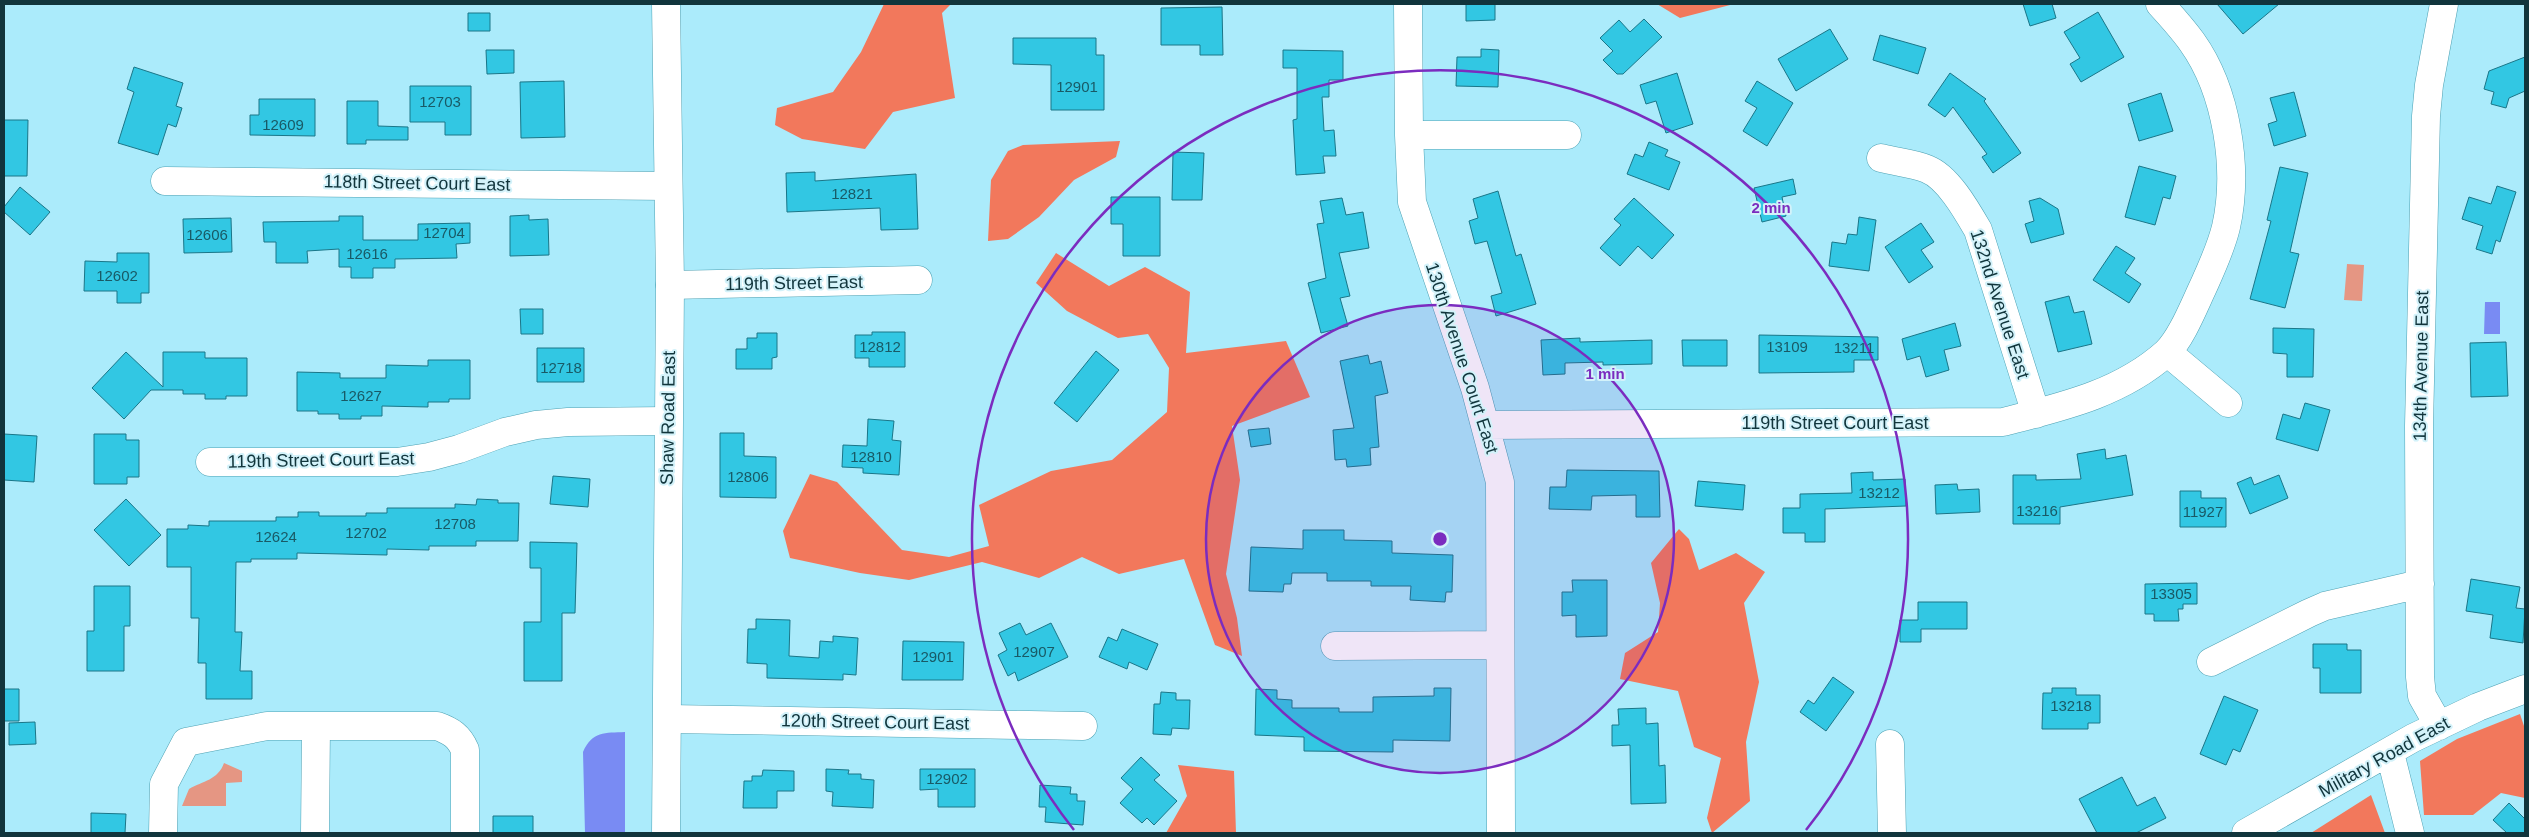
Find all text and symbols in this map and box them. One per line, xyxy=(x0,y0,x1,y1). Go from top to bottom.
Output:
house number: 12901 xyxy=(1056,78,1098,95)
house number: 12703 xyxy=(419,93,461,110)
house number: 12609 xyxy=(262,116,304,133)
street label: 118th Street Court East xyxy=(323,171,511,195)
house number: 12821 xyxy=(831,185,873,202)
text: 2 min xyxy=(1751,199,1791,216)
house number: 12704 xyxy=(423,224,465,241)
house number: 12606 xyxy=(186,226,228,243)
street label: 132nd Avenue East xyxy=(1966,227,2034,381)
house number: 12616 xyxy=(346,245,388,262)
street label: 130th Avenue Court East xyxy=(1422,260,1502,456)
house number: 12602 xyxy=(96,267,138,284)
street label: 119th Street East xyxy=(725,272,863,294)
street label: 134th Avenue East xyxy=(2410,290,2432,442)
house number: 12812 xyxy=(859,338,901,355)
house number: 13109 xyxy=(1766,338,1808,355)
house number: 13211 xyxy=(1834,339,1874,356)
street label: Shaw Road East xyxy=(657,351,679,485)
house number: 12718 xyxy=(540,359,582,376)
text: 1 min xyxy=(1585,365,1625,382)
house number: 12627 xyxy=(340,387,382,404)
street label: 119th Street Court East xyxy=(1742,413,1928,433)
street label: 119th Street Court East xyxy=(227,448,415,472)
house number: 12810 xyxy=(850,448,892,465)
house number: 12806 xyxy=(727,468,769,485)
house number: 13212 xyxy=(1858,484,1900,501)
house number: 13216 xyxy=(2016,502,2058,519)
house number: 11927 xyxy=(2183,503,2223,520)
house number: 12708 xyxy=(434,515,476,532)
house number: 12702 xyxy=(345,524,387,541)
house number: 12624 xyxy=(255,528,297,545)
centre of rings xyxy=(1431,530,1449,548)
house number: 13305 xyxy=(2150,585,2192,602)
house number: 12907 xyxy=(1013,643,1055,660)
house number: 12901 xyxy=(912,648,954,665)
house number: 13218 xyxy=(2050,697,2092,714)
street label: 120th Street Court East xyxy=(781,710,969,734)
street label: Military Road East xyxy=(2315,713,2453,801)
house number: 12902 xyxy=(926,770,968,787)

